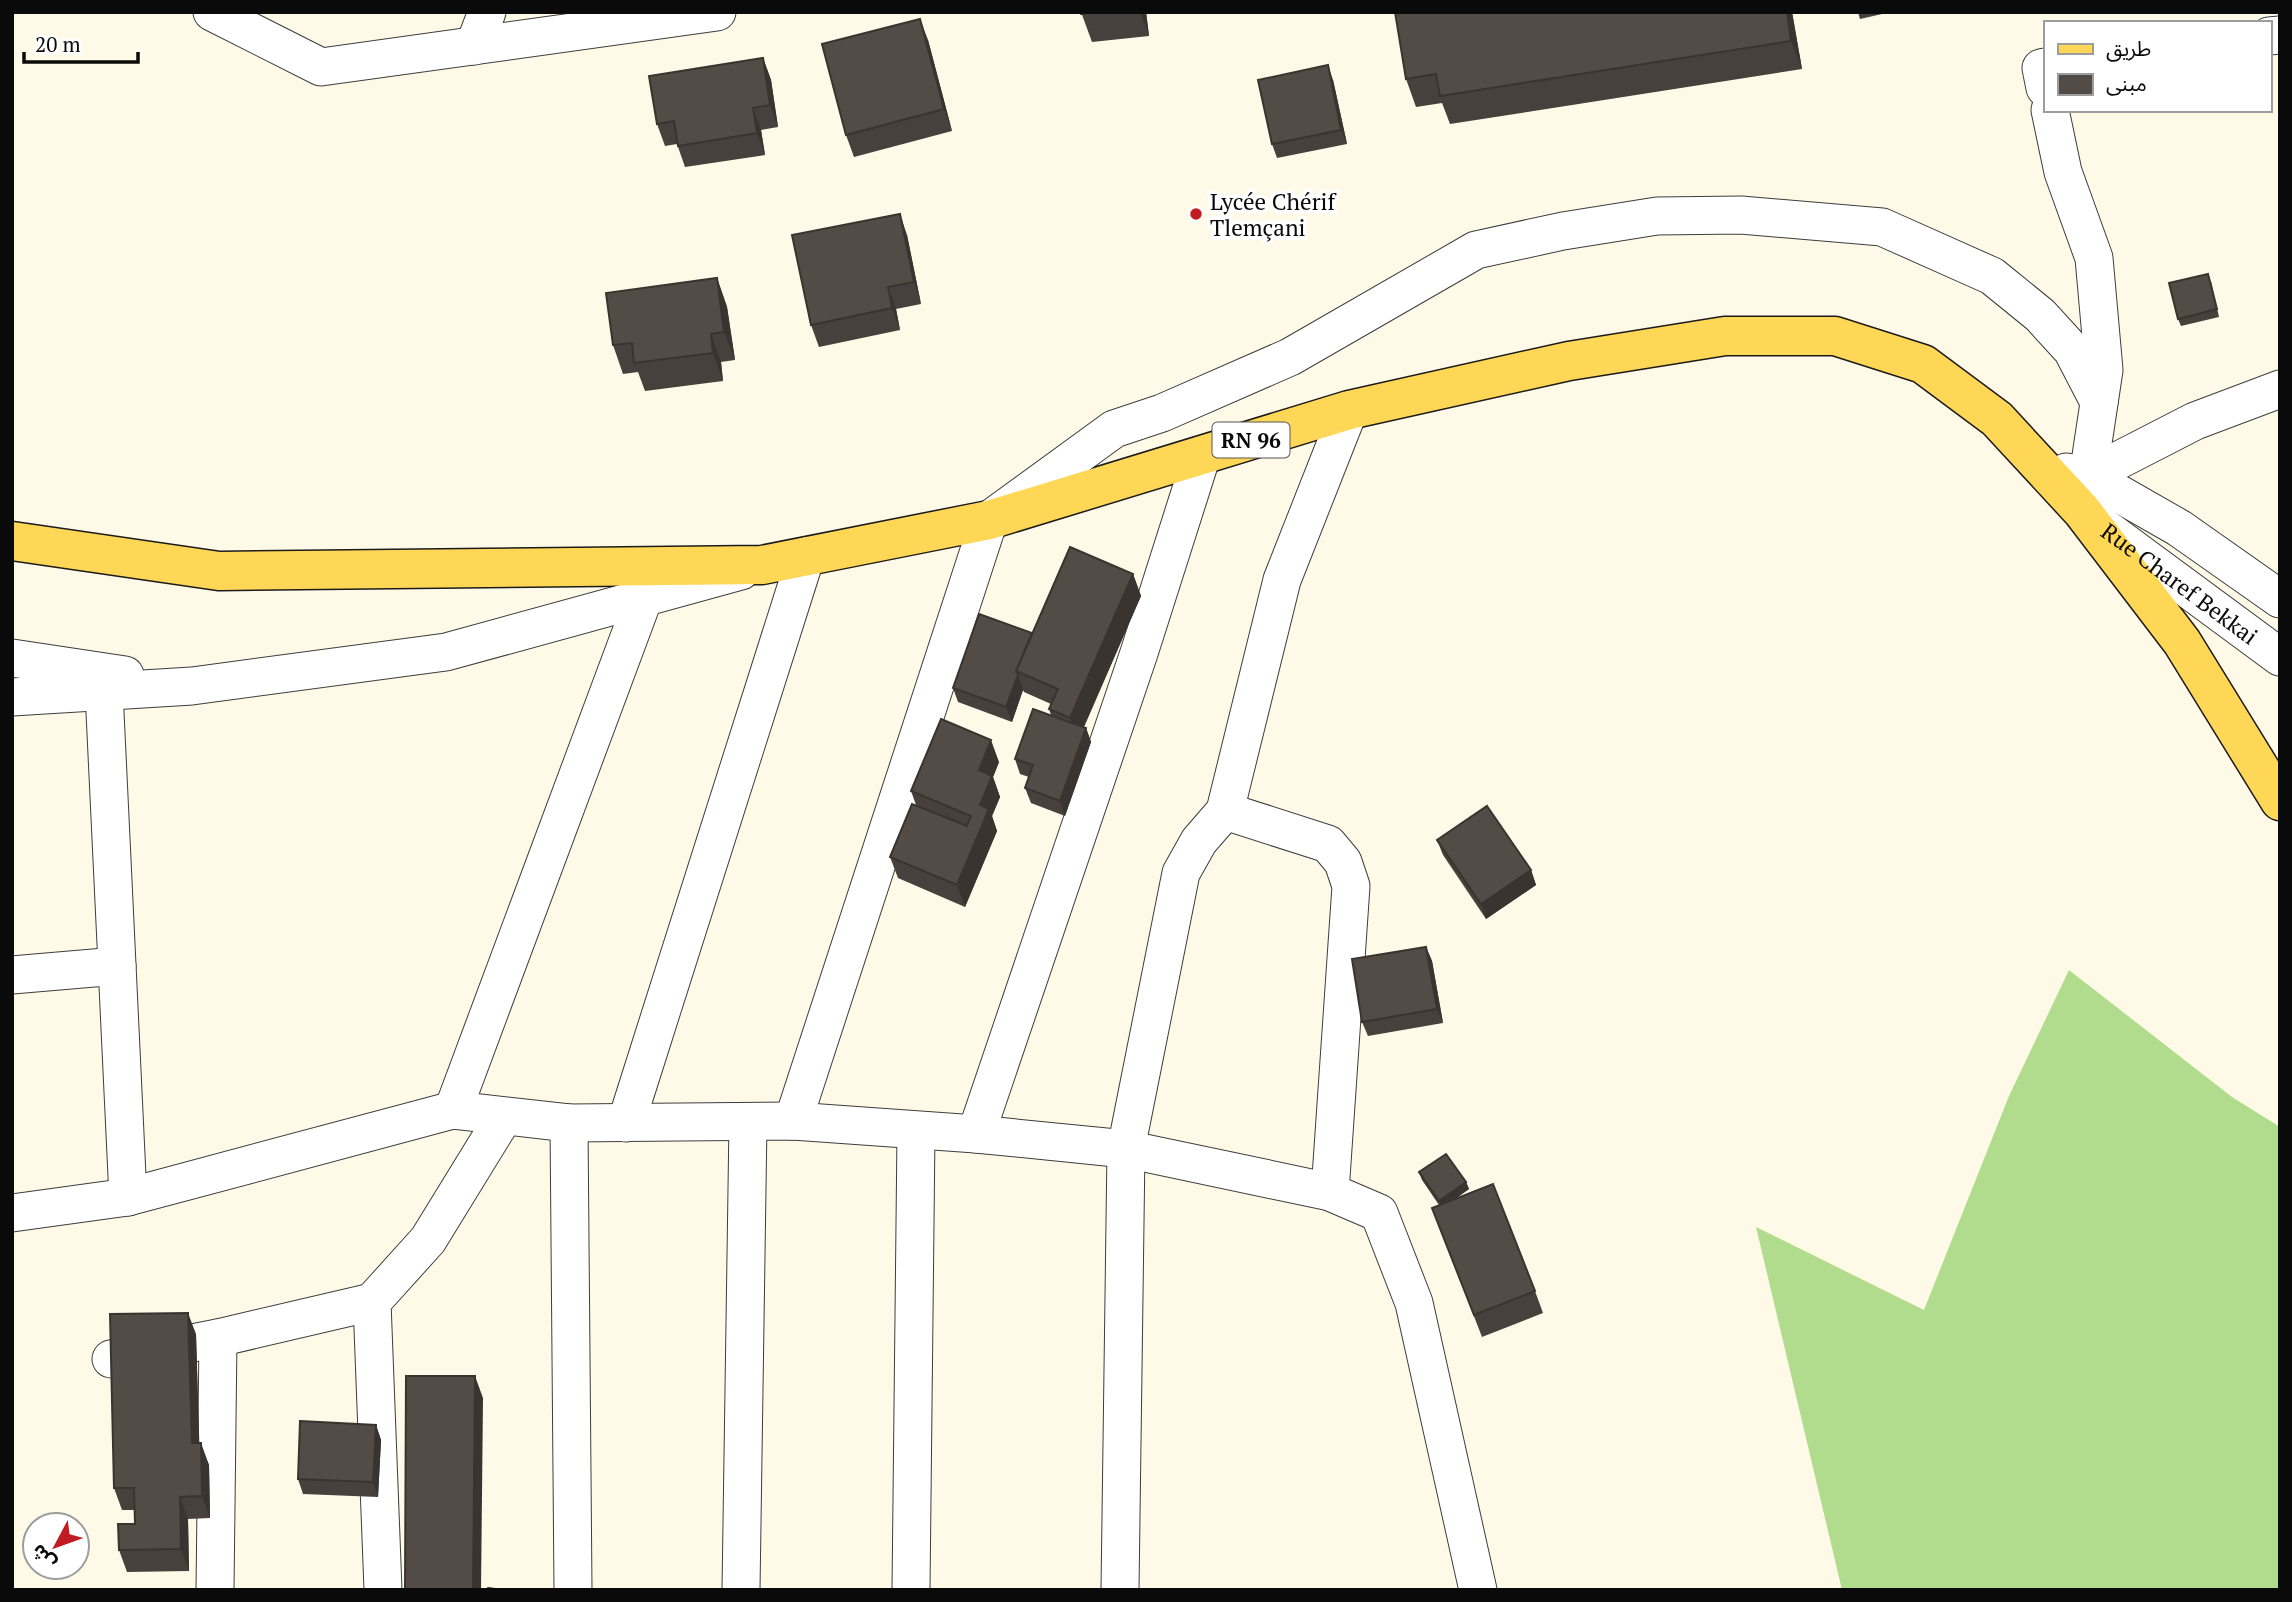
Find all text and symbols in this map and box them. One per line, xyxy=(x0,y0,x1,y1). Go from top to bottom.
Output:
scale bar xyxy=(24,21,138,65)
legend xyxy=(2044,21,2271,112)
text: 20 m xyxy=(35,30,81,58)
text: طريق xyxy=(2106,34,2151,62)
text: مبنى xyxy=(2106,69,2147,97)
place label: Lycée Chérif Tlemçani xyxy=(1210,186,1337,243)
marker: Lycée Chérif Tlemçani xyxy=(1188,206,1204,222)
road number: RN 96 xyxy=(1212,422,1290,458)
street label: Rue Charef Bekkai xyxy=(2095,515,2264,651)
north arrow xyxy=(21,1511,91,1581)
text: ش xyxy=(25,1539,61,1576)

